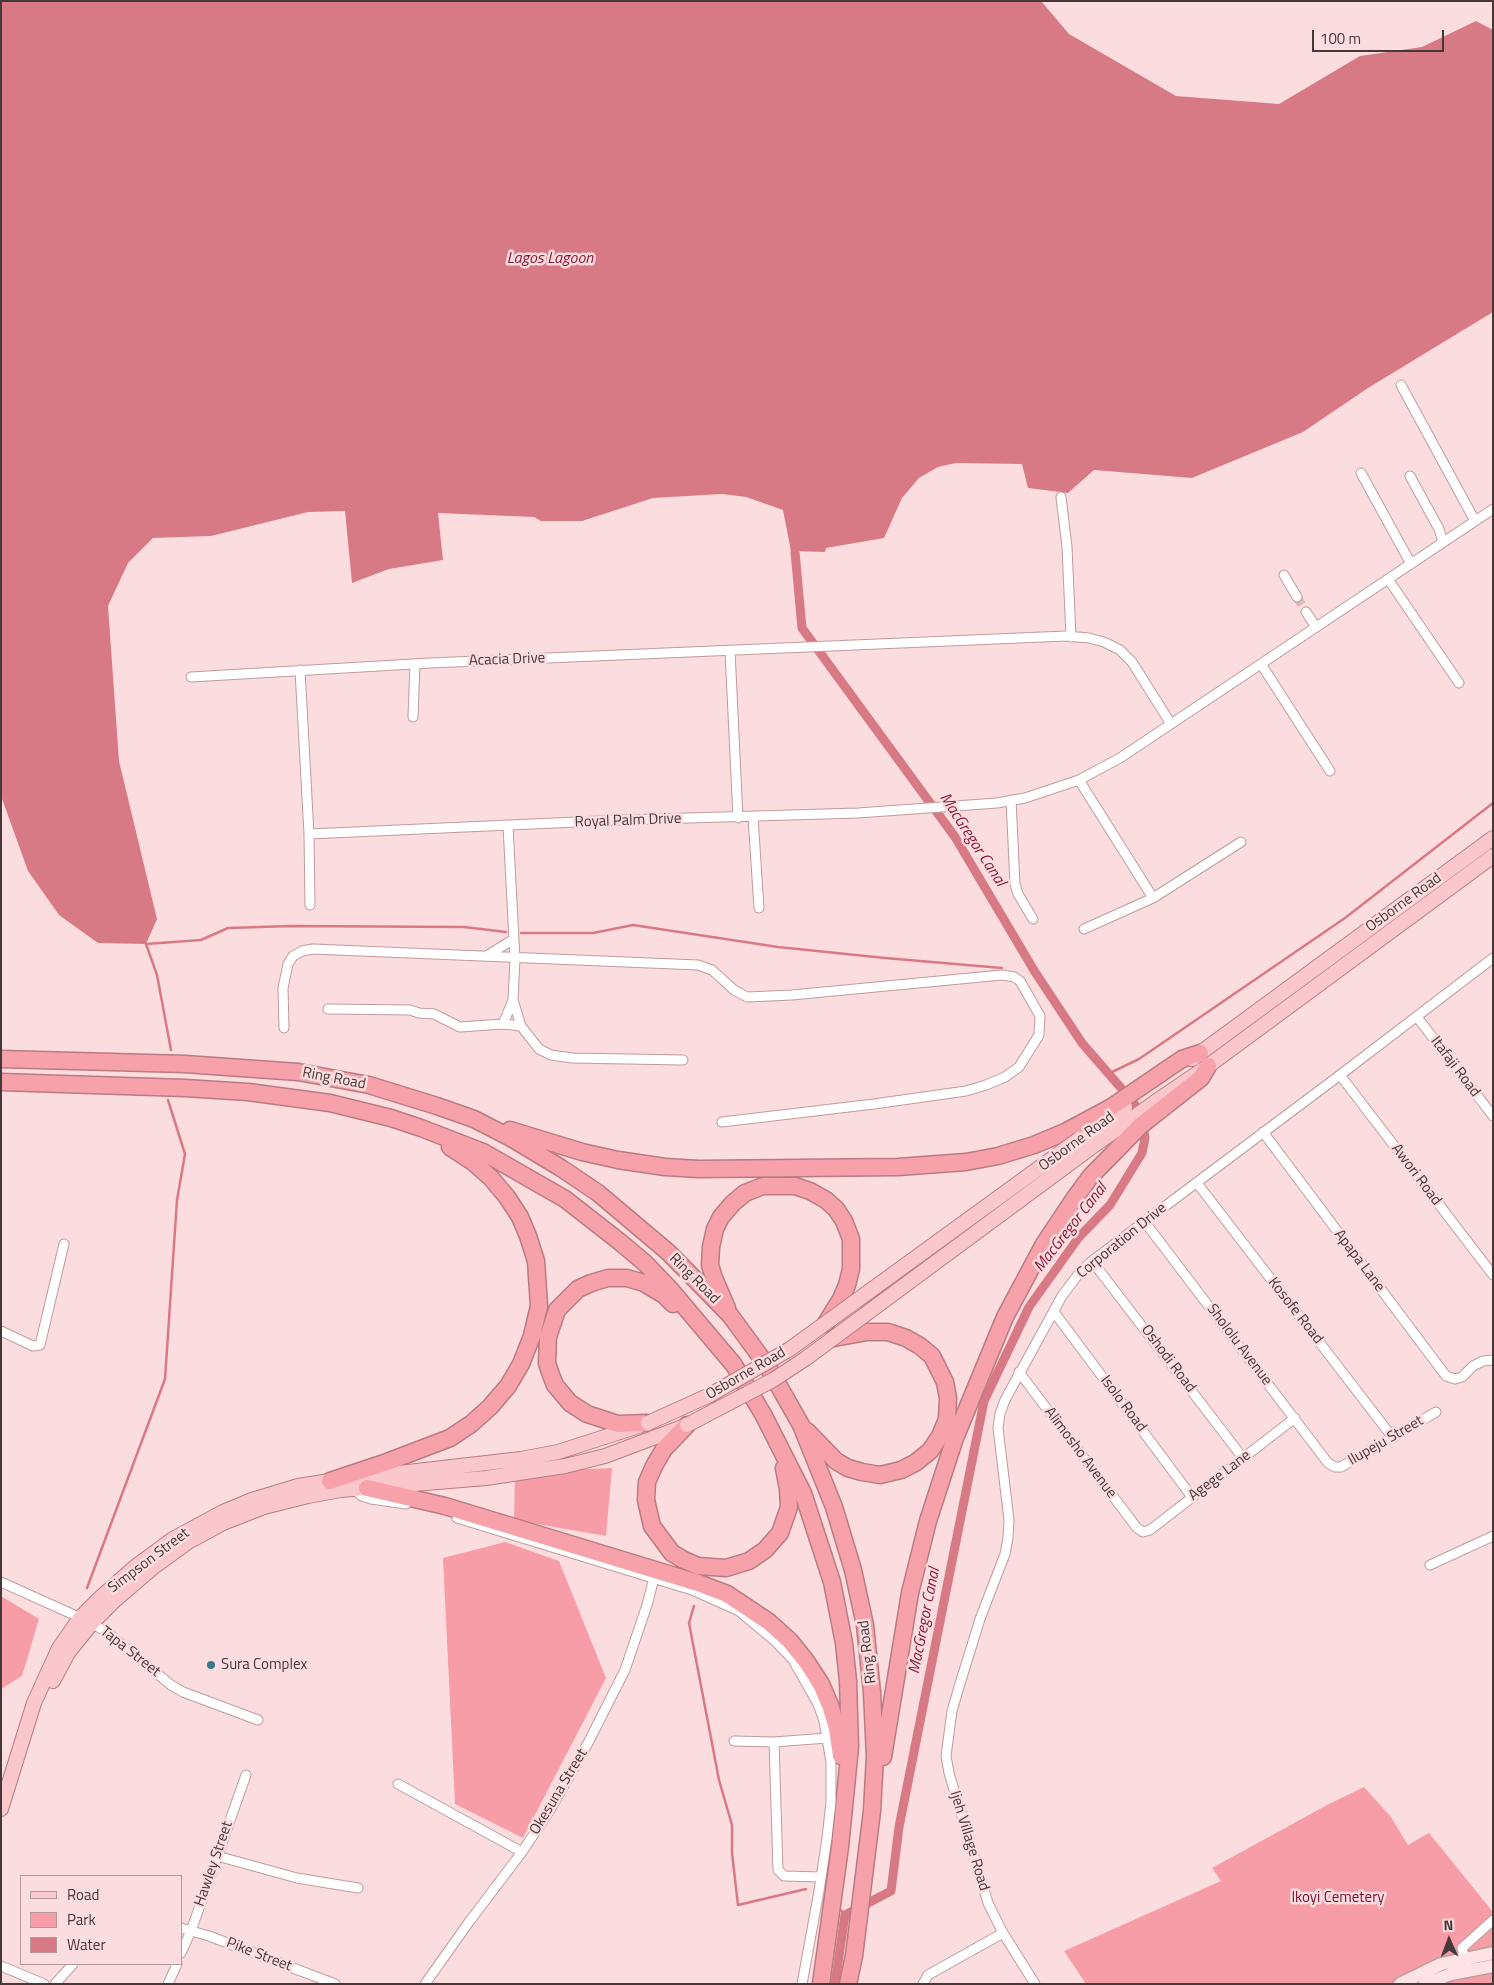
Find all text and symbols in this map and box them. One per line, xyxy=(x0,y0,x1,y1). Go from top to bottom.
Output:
scale bar xyxy=(1314,20,1446,52)
text: 100 m xyxy=(1320,27,1361,50)
water label: Lagos Lagoon xyxy=(507,249,593,269)
street label: Acacia Drive xyxy=(469,650,545,670)
water label: MacGregor Canal xyxy=(935,790,1009,890)
street label: Royal Palm Drive xyxy=(574,810,682,832)
street label: Osborne Road xyxy=(1363,869,1445,937)
street label: Itafaji Road xyxy=(1426,1033,1484,1101)
street label: Ring Road xyxy=(301,1064,367,1094)
street label: Osborne Road xyxy=(1036,1108,1118,1176)
street label: Awori Road xyxy=(1387,1141,1445,1209)
water label: MacGregor Canal xyxy=(1030,1180,1112,1276)
street label: Corporation Drive xyxy=(1073,1199,1171,1283)
street label: Apapa Lane xyxy=(1330,1226,1388,1296)
street label: Ring Road xyxy=(665,1250,723,1308)
street label: Kosofe Road xyxy=(1263,1274,1327,1348)
street label: Shololu Avenue xyxy=(1203,1301,1275,1389)
street label: Oshodi Road xyxy=(1137,1322,1199,1396)
street label: Osborne Road xyxy=(703,1344,789,1404)
street label: Isolo Road xyxy=(1096,1372,1150,1436)
street label: Alimosho Avenue xyxy=(1040,1404,1120,1502)
street label: Ilupeju Street xyxy=(1345,1412,1427,1470)
street label: Agege Lane xyxy=(1185,1447,1255,1505)
street label: Simpson Street xyxy=(105,1525,193,1597)
water label: MacGregor Canal xyxy=(905,1566,945,1676)
street label: Ring Road xyxy=(855,1619,881,1685)
street label: Tapa Street xyxy=(96,1623,164,1681)
place label: Sura Complex xyxy=(221,1656,307,1674)
marker: Sura Complex xyxy=(205,1659,217,1671)
street label: Okesuna Street xyxy=(526,1746,592,1838)
street label: Ijeh Village Road xyxy=(945,1789,993,1893)
street label: Hawley Street xyxy=(191,1819,237,1909)
legend xyxy=(20,1875,182,1965)
text: Road xyxy=(67,1883,99,1906)
park label: Ikoyi Cemetery xyxy=(1291,1889,1385,1907)
text: Park xyxy=(67,1908,96,1931)
text: N xyxy=(1443,1914,1454,1935)
north arrow xyxy=(1424,1915,1474,1965)
text: Water xyxy=(67,1933,106,1956)
street label: Pike Street xyxy=(224,1934,294,1976)

